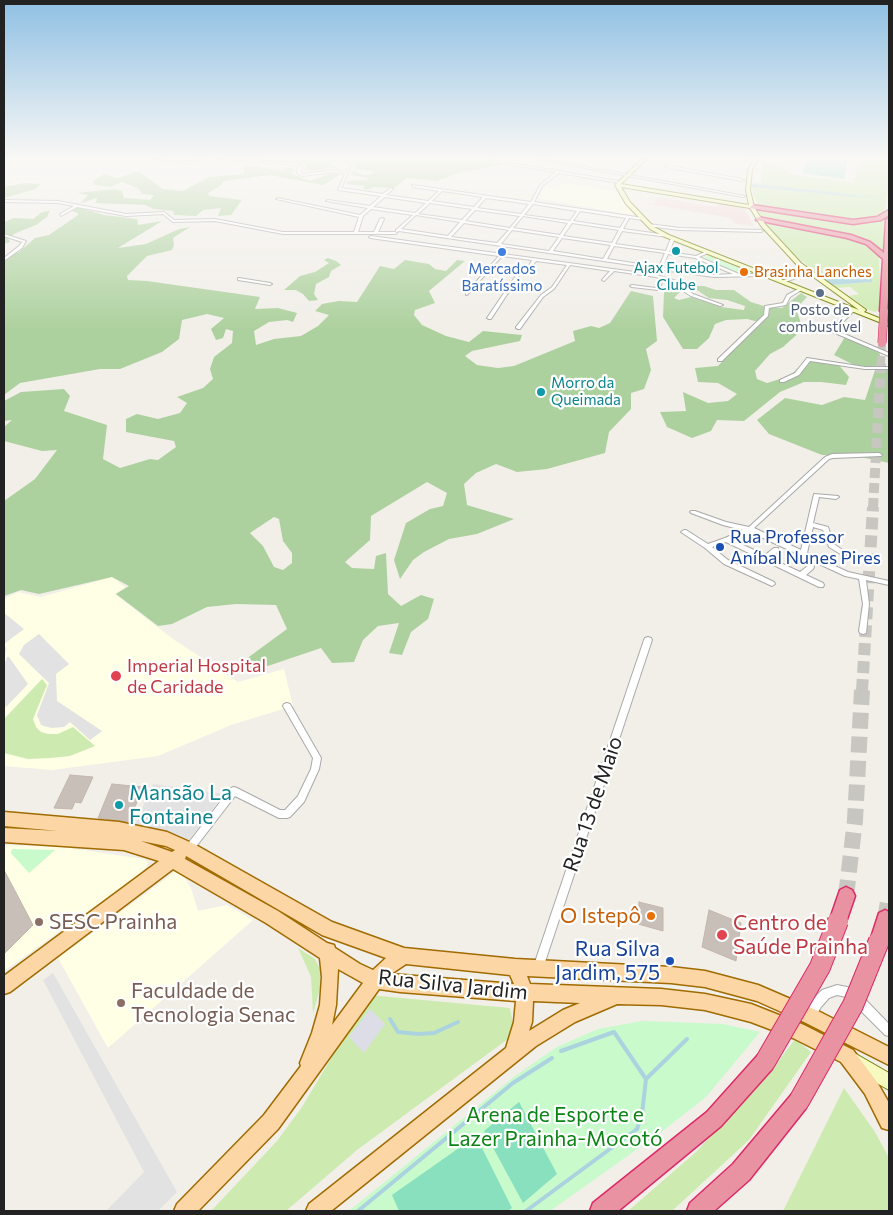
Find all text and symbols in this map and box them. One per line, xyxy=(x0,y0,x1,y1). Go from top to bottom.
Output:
marker: Ajax Futebol Clube xyxy=(670,245,682,257)
marker: Mercados Baratíssimo xyxy=(496,246,508,258)
place label: Ajax Futebol Clube xyxy=(633,259,719,294)
place label: Mercados Baratíssimo xyxy=(462,260,542,295)
place label: Brasinha Lanches xyxy=(754,263,872,281)
marker: Brasinha Lanches xyxy=(738,266,750,278)
marker: Posto de combustível xyxy=(814,287,826,299)
place label: Posto de combustível xyxy=(779,301,861,336)
place label: Morro da Queimada xyxy=(551,374,621,409)
marker: Morro da Queimada xyxy=(535,386,547,398)
place label: Rua Professor Aníbal Nunes Pires xyxy=(730,526,881,568)
marker: Rua Professor Aníbal Nunes Pires xyxy=(714,541,726,553)
place label: Imperial Hospital de Caridade xyxy=(127,655,266,698)
marker: Imperial Hospital de Caridade xyxy=(109,669,123,683)
street label: Rua 13 de Maio xyxy=(558,733,628,875)
place label: Mansão La Fontaine xyxy=(129,780,232,830)
marker: Mansão La Fontaine xyxy=(113,799,125,811)
place label: O Istepô xyxy=(560,903,641,929)
place label: SESC Prainha xyxy=(49,909,177,935)
marker: O Istepô xyxy=(645,910,657,922)
place label: Centro de Saúde Prainha xyxy=(733,910,868,960)
marker: SESC Prainha xyxy=(33,916,45,928)
marker: Centro de Saúde Prainha xyxy=(715,928,729,942)
place label: Rua Silva Jardim, 575 xyxy=(555,936,660,986)
marker: Rua Silva Jardim, 575 xyxy=(664,955,676,967)
street label: Rua Silva Jardim xyxy=(377,965,529,1005)
place label: Faculdade de Tecnologia Senac xyxy=(131,978,295,1028)
marker: Faculdade de Tecnologia Senac xyxy=(115,997,127,1009)
park label: Arena de Esporte e Lazer Prainha-Mocotó xyxy=(448,1102,662,1152)

